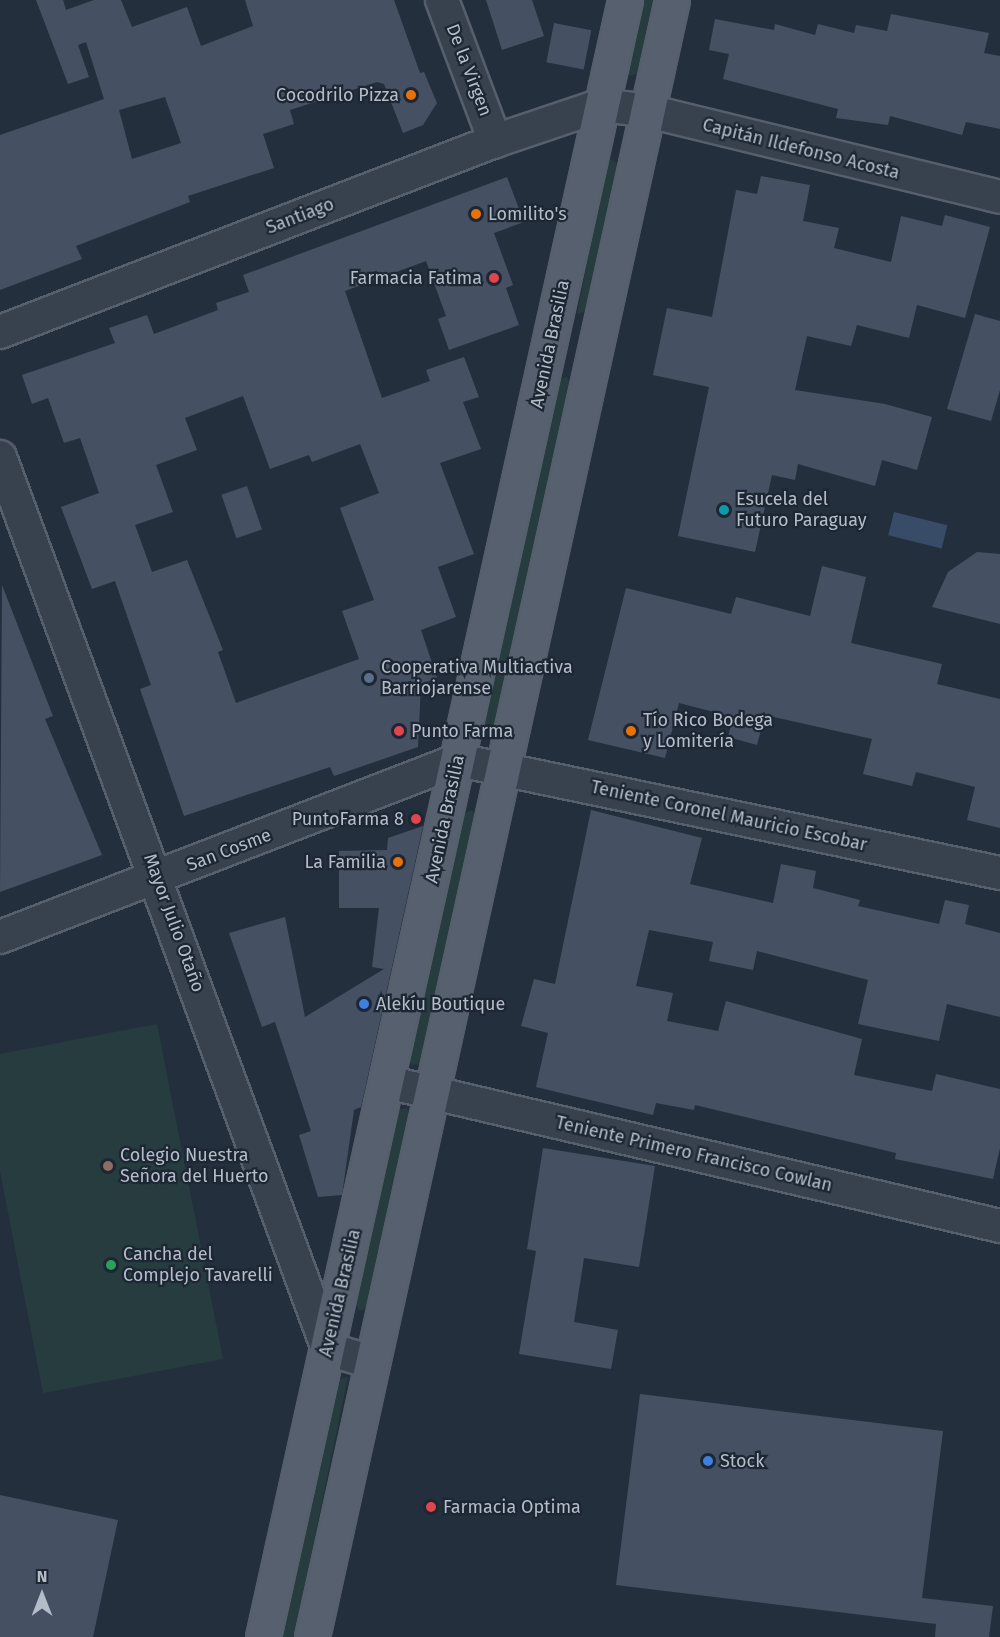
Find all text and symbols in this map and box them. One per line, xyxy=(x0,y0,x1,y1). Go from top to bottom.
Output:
street label: De la Virgen xyxy=(442,21,496,119)
place label: Cocodrilo Pizza xyxy=(276,84,399,106)
marker: Cocodrilo Pizza xyxy=(404,88,418,102)
street label: Capitán Ildefonso Acosta xyxy=(700,114,902,184)
street label: Santiago xyxy=(263,193,337,239)
place label: Lomilito's xyxy=(488,203,567,225)
marker: Lomilito's xyxy=(469,207,483,221)
place label: Farmacia Fatima xyxy=(350,267,482,289)
marker: Farmacia Fatima xyxy=(487,271,501,285)
street label: Avenida Brasilia xyxy=(526,278,574,410)
place label: Esucela del Futuro Paraguay xyxy=(736,489,867,532)
marker: Esucela del Futuro Paraguay xyxy=(717,503,731,517)
place label: Cooperativa Multiactiva Barriojarense xyxy=(381,657,573,700)
marker: Cooperativa Multiactiva Barriojarense xyxy=(362,671,376,685)
place label: Tío Rico Bodega y Lomitería xyxy=(643,710,773,752)
place label: Punto Farma xyxy=(411,720,513,742)
marker: Punto Farma xyxy=(392,724,406,738)
marker: Tío Rico Bodega y Lomitería xyxy=(624,724,638,738)
street label: Avenida Brasilia xyxy=(421,753,469,885)
street label: Teniente Coronel Mauricio Escobar xyxy=(589,776,869,856)
place label: PuntoFarma 8 xyxy=(292,808,404,830)
marker: PuntoFarma 8 xyxy=(409,812,423,826)
street label: San Cosme xyxy=(184,824,274,876)
street label: Mayor Julio Otaño xyxy=(139,851,209,995)
place label: La Familia xyxy=(304,851,386,873)
marker: La Familia xyxy=(391,855,405,869)
place label: Alekíu Boutique xyxy=(376,993,505,1015)
marker: Alekíu Boutique xyxy=(357,997,371,1011)
street label: Teniente Primero Francisco Cowlan xyxy=(554,1112,834,1196)
place label: Colegio Nuestra Señora del Huerto xyxy=(120,1145,268,1188)
marker: Colegio Nuestra Señora del Huerto xyxy=(101,1159,115,1173)
street label: Avenida Brasilia xyxy=(315,1227,365,1359)
place label: Cancha del Complejo Tavarelli xyxy=(123,1244,273,1286)
marker: Cancha del Complejo Tavarelli xyxy=(104,1258,118,1272)
place label: Stock xyxy=(720,1450,764,1472)
marker: Stock xyxy=(701,1454,715,1468)
place label: Farmacia Optima xyxy=(443,1496,581,1518)
marker: Farmacia Optima xyxy=(424,1500,438,1514)
north arrow xyxy=(12,1565,72,1625)
text: N xyxy=(37,1567,47,1586)

